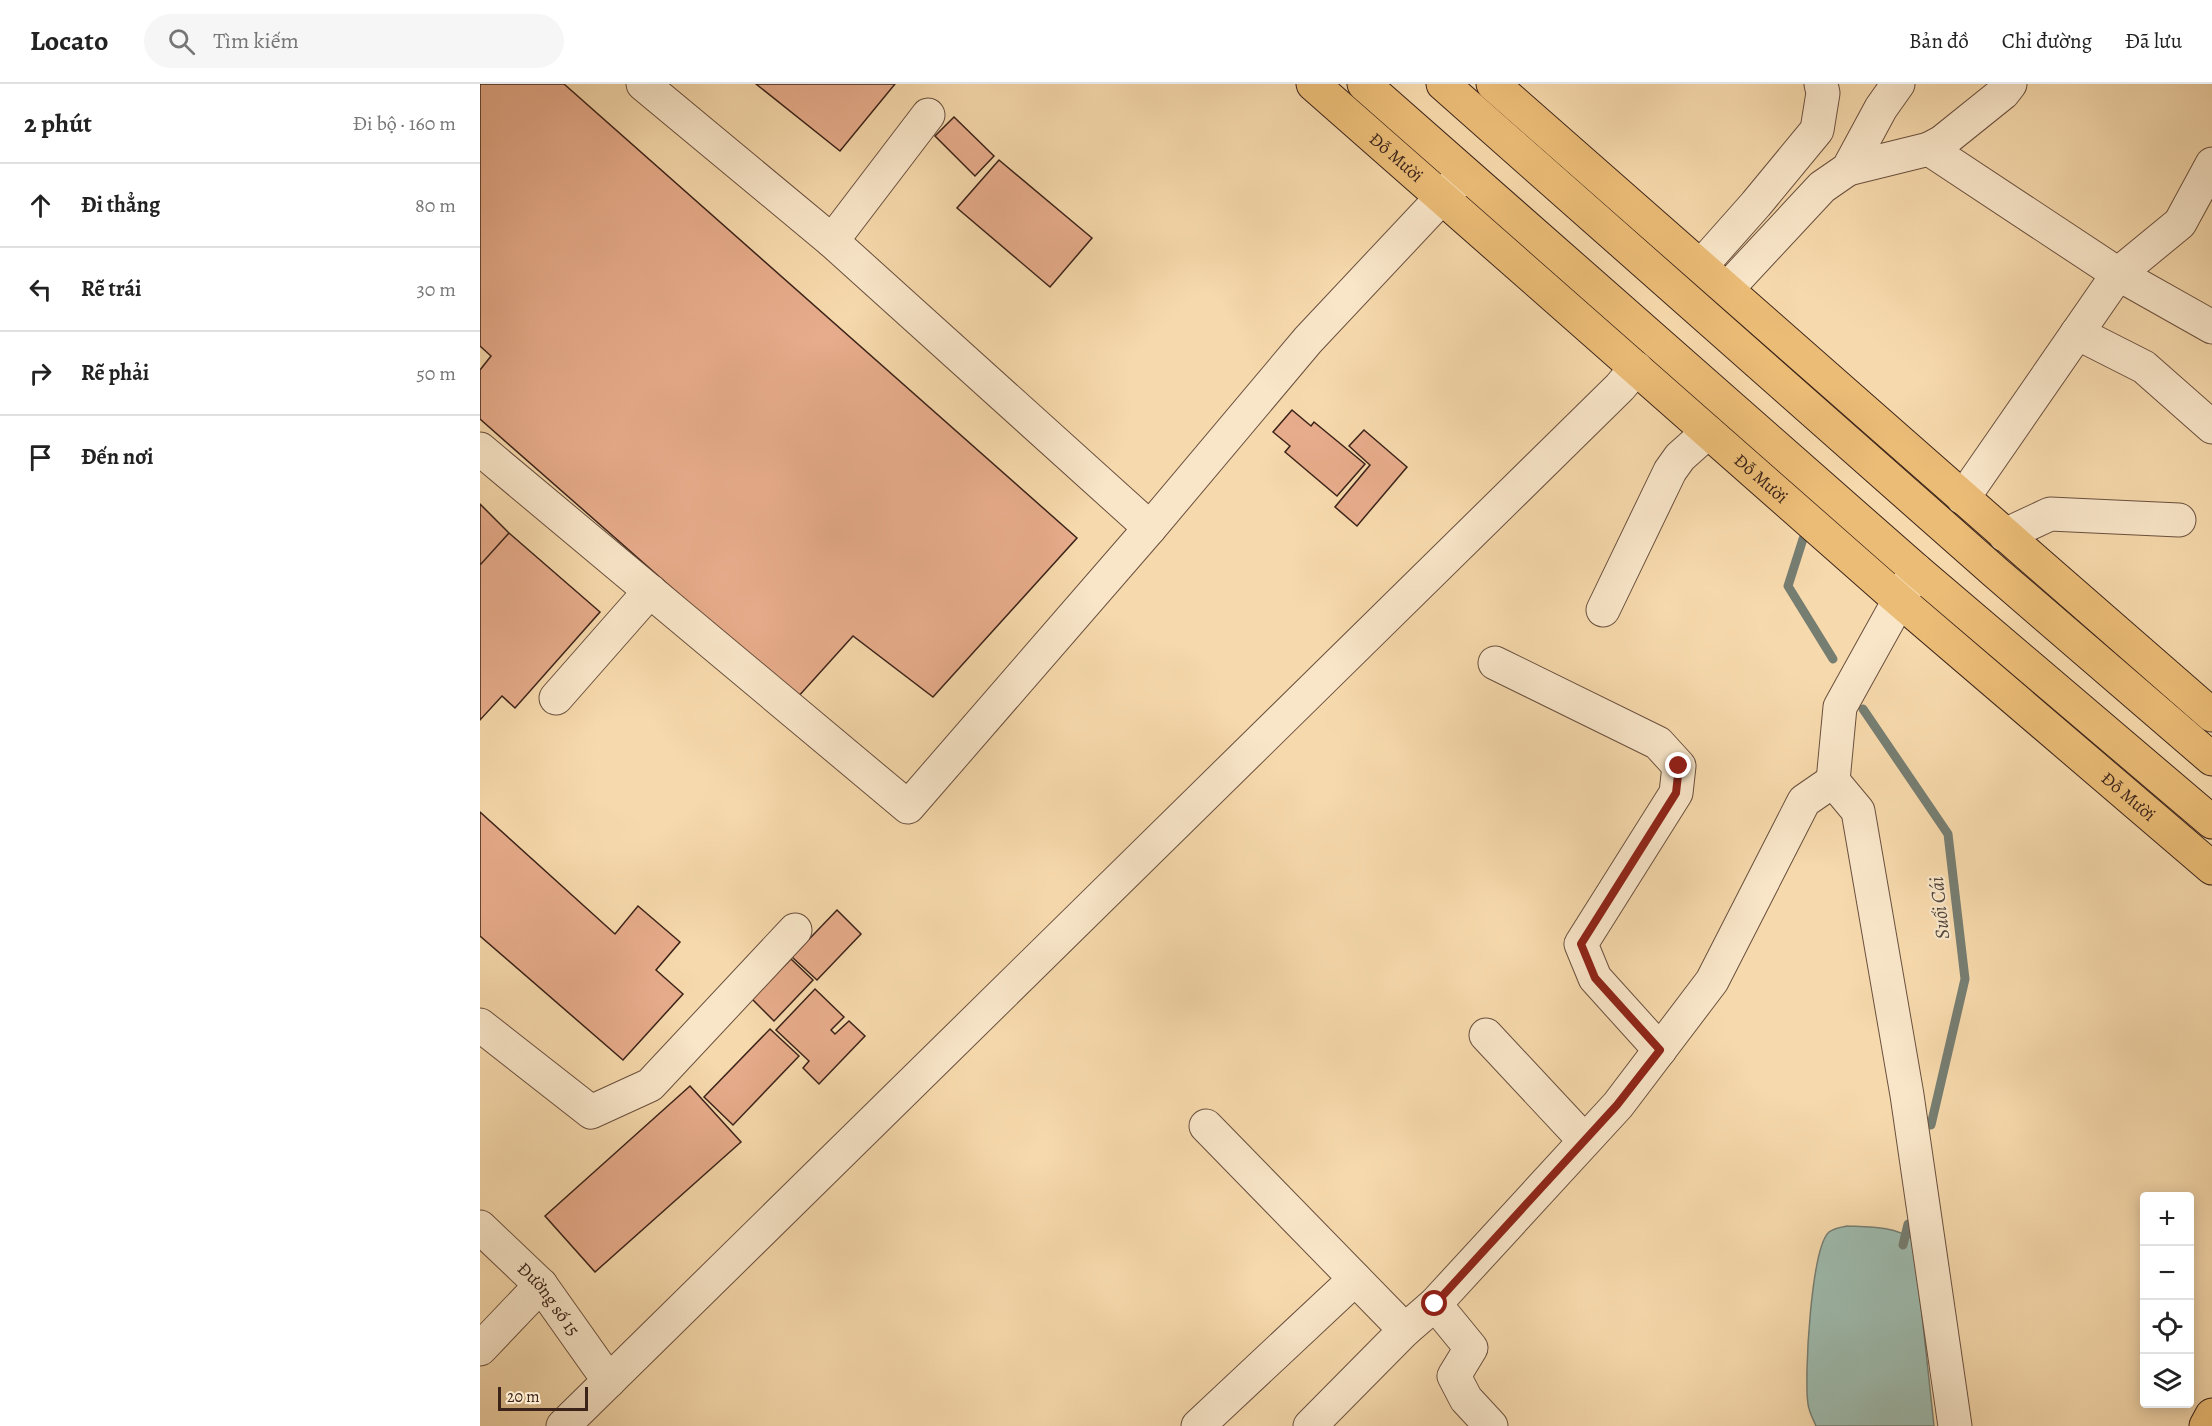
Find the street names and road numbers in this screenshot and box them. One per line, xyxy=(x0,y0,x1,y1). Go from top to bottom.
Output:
street label: Đỗ Mười xyxy=(1364,127,1428,188)
street label: Đỗ Mười xyxy=(1729,448,1793,509)
street label: Đỗ Mười xyxy=(2096,766,2161,827)
street label: Đường số 15 xyxy=(512,1257,585,1341)

